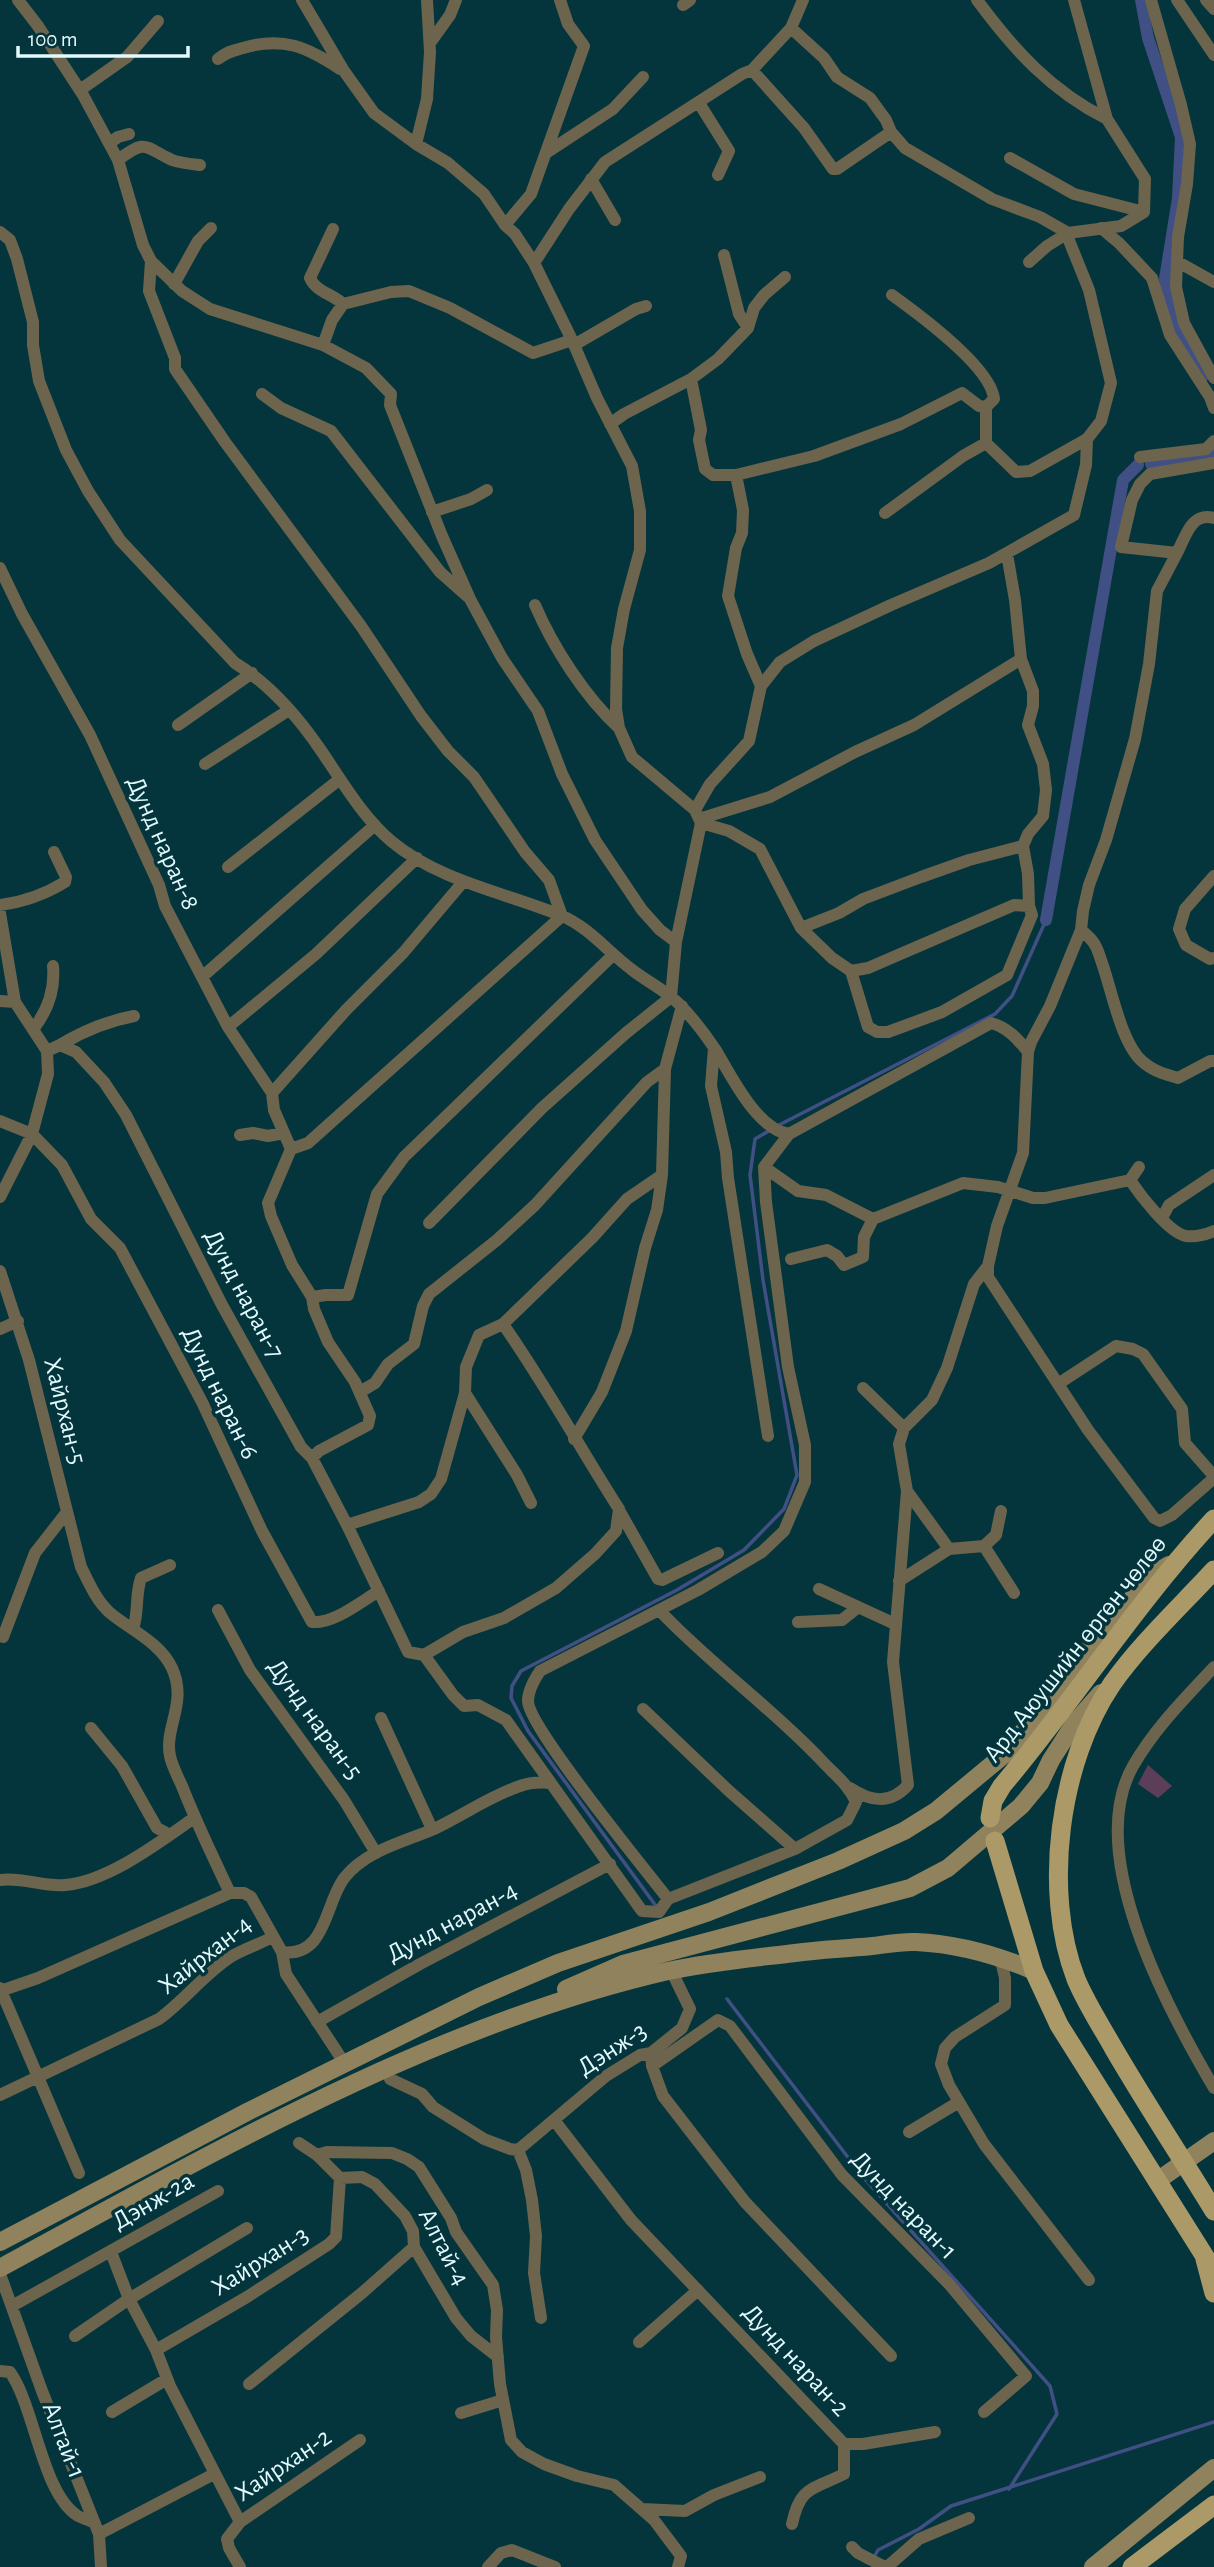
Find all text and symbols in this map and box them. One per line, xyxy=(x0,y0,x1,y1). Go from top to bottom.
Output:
scale bar xyxy=(18,14,187,58)
text: 100 m xyxy=(28,29,78,50)
street label: Дунд наран-8 xyxy=(122,772,204,914)
street label: Дунд наран-7 xyxy=(199,1225,289,1363)
street label: Дунд наран-6 xyxy=(177,1323,263,1463)
street label: Хайрхан-5 xyxy=(39,1355,91,1467)
street label: Ард Аюушийн өргөн чөлөө xyxy=(979,1531,1171,1767)
street label: Дунд наран-5 xyxy=(263,1654,367,1784)
street label: Дунд наран-4 xyxy=(382,1877,522,1967)
street label: Хайрхан-4 xyxy=(153,1911,257,1999)
street label: Дэнж-3 xyxy=(573,2017,651,2081)
street label: Дунд наран-1 xyxy=(846,2146,962,2264)
street label: Дэнж-2а xyxy=(108,2167,198,2235)
street label: Алтай-4 xyxy=(414,2204,474,2290)
street label: Хайрхан-3 xyxy=(207,2221,313,2301)
street label: Дунд наран-2 xyxy=(738,2299,854,2421)
street label: Алтай-1 xyxy=(38,2398,90,2482)
street label: Хайрхан-2 xyxy=(230,2423,336,2506)

